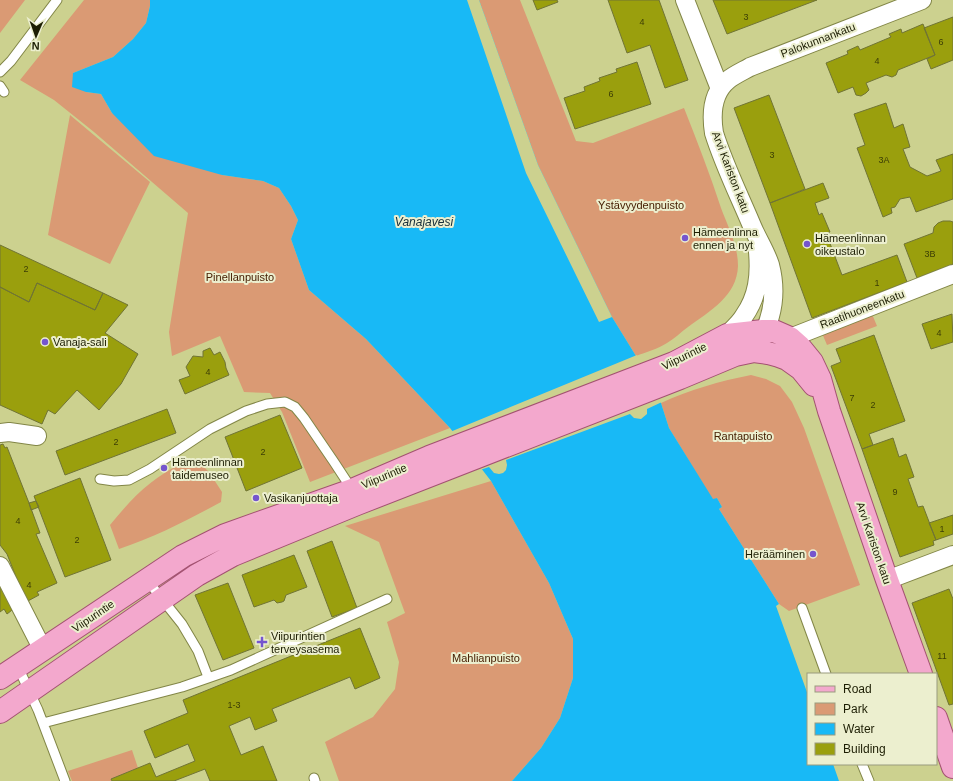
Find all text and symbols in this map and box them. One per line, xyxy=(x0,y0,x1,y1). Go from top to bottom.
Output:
house number: 3 xyxy=(743,12,749,22)
north arrow xyxy=(16,16,56,56)
house number: 4 xyxy=(639,17,645,27)
street label: Palokunnankatu xyxy=(779,20,857,60)
house number: 6 xyxy=(938,37,944,47)
text: N xyxy=(31,40,40,52)
house number: 4 xyxy=(874,56,880,66)
house number: 6 xyxy=(608,89,614,99)
street label: Arvi Kariston katu xyxy=(710,130,752,214)
house number: 3 xyxy=(769,150,775,160)
house number: 3A xyxy=(878,155,890,165)
park label: Ystävyydenpuisto xyxy=(598,199,684,211)
water label: Vanajavesi xyxy=(395,215,453,229)
place label: Hämeenlinna ennen ja nyt xyxy=(693,226,759,251)
place label: Hämeenlinnan oikeustalo xyxy=(815,232,886,257)
marker: Hämeenlinna ennen ja nyt xyxy=(680,233,690,243)
marker: Hämeenlinnan oikeustalo xyxy=(802,239,812,249)
house number: 3B xyxy=(924,249,936,259)
house number: 2 xyxy=(23,264,29,274)
park label: Pinellanpuisto xyxy=(206,271,274,283)
house number: 1 xyxy=(874,278,880,288)
street label: Raatihuoneenkatu xyxy=(818,287,906,331)
house number: 4 xyxy=(936,328,942,338)
place label: Vanaja-sali xyxy=(53,336,107,348)
marker: Vanaja-sali xyxy=(40,337,50,347)
street label: Viipurintie xyxy=(660,340,708,372)
house number: 4 xyxy=(205,367,211,377)
house number: 7 xyxy=(849,393,855,403)
house number: 2 xyxy=(870,400,876,410)
park label: Rantapuisto xyxy=(714,430,772,442)
house number: 2 xyxy=(113,437,119,447)
house number: 2 xyxy=(260,447,266,457)
place label: Hämeenlinnan taidemuseo xyxy=(172,456,243,481)
street label: Viipurintie xyxy=(360,461,408,491)
marker: Hämeenlinnan taidemuseo xyxy=(159,463,169,473)
house number: 9 xyxy=(892,487,898,497)
place label: Vasikanjuottaja xyxy=(264,492,339,504)
marker: Vasikanjuottaja xyxy=(251,493,261,503)
street label: Arvi Kariston katu xyxy=(854,500,894,586)
house number: 4 xyxy=(15,516,21,526)
house number: 1 xyxy=(939,524,945,534)
house number: 2 xyxy=(74,535,80,545)
place label: Herääminen xyxy=(745,548,805,560)
marker: Herääminen xyxy=(808,549,818,559)
house number: 4 xyxy=(26,580,32,590)
street label: Viipurintie xyxy=(70,598,116,634)
place label: Viipurintien terveysasema xyxy=(271,630,340,655)
marker: Viipurintien terveysasema xyxy=(256,636,268,648)
house number: 11 xyxy=(937,651,947,661)
park label: Mahlianpuisto xyxy=(452,652,520,664)
legend xyxy=(807,673,937,765)
text: Road xyxy=(843,682,872,696)
house number: 1-3 xyxy=(227,700,241,710)
text: Park xyxy=(843,702,869,716)
text: Water xyxy=(843,722,875,736)
text: Building xyxy=(843,742,886,756)

